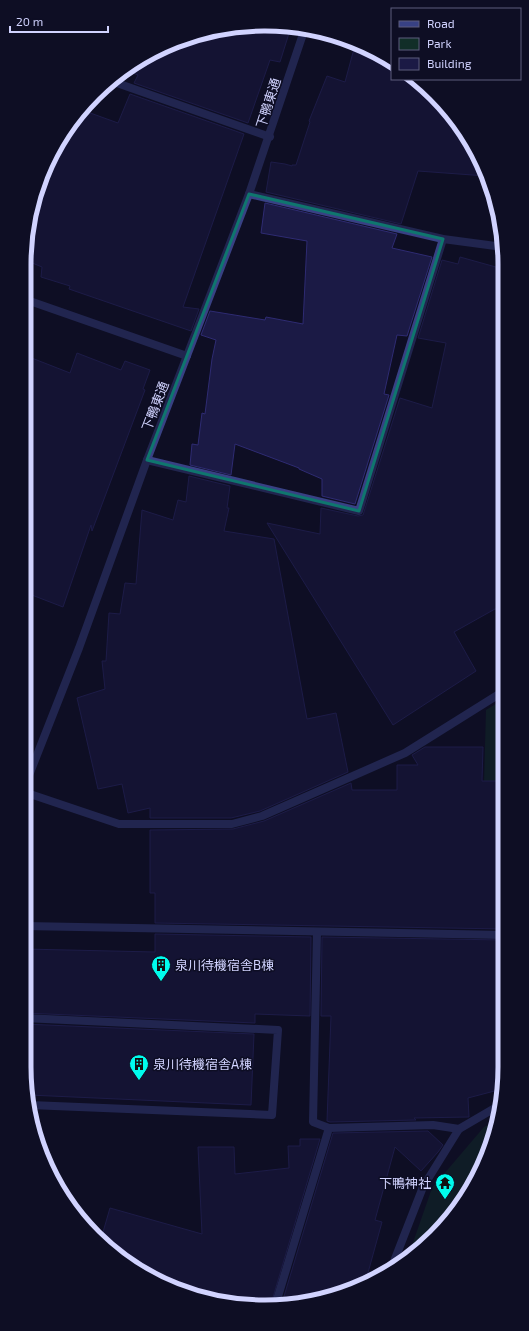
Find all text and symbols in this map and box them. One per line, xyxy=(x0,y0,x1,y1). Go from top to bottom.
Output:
scale bar xyxy=(10,8,108,34)
legend xyxy=(391,8,521,80)
text: 20 m xyxy=(16,14,43,28)
text: Road xyxy=(427,16,455,30)
text: Park xyxy=(427,36,452,50)
text: Building xyxy=(427,56,472,70)
street label: 下鴨東通 xyxy=(252,76,284,130)
street label: 下鴨東通 xyxy=(138,379,172,433)
building icon: 泉川待機宿舎B棟 xyxy=(150,954,172,982)
place label: 泉川待機宿舎B棟 xyxy=(175,957,274,973)
building icon: 泉川待機宿舎A棟 xyxy=(128,1053,150,1081)
place label: 泉川待機宿舎A棟 xyxy=(153,1056,252,1072)
temple icon: 下鴨神社 xyxy=(434,1172,456,1200)
place label: 下鴨神社 xyxy=(379,1175,431,1191)

